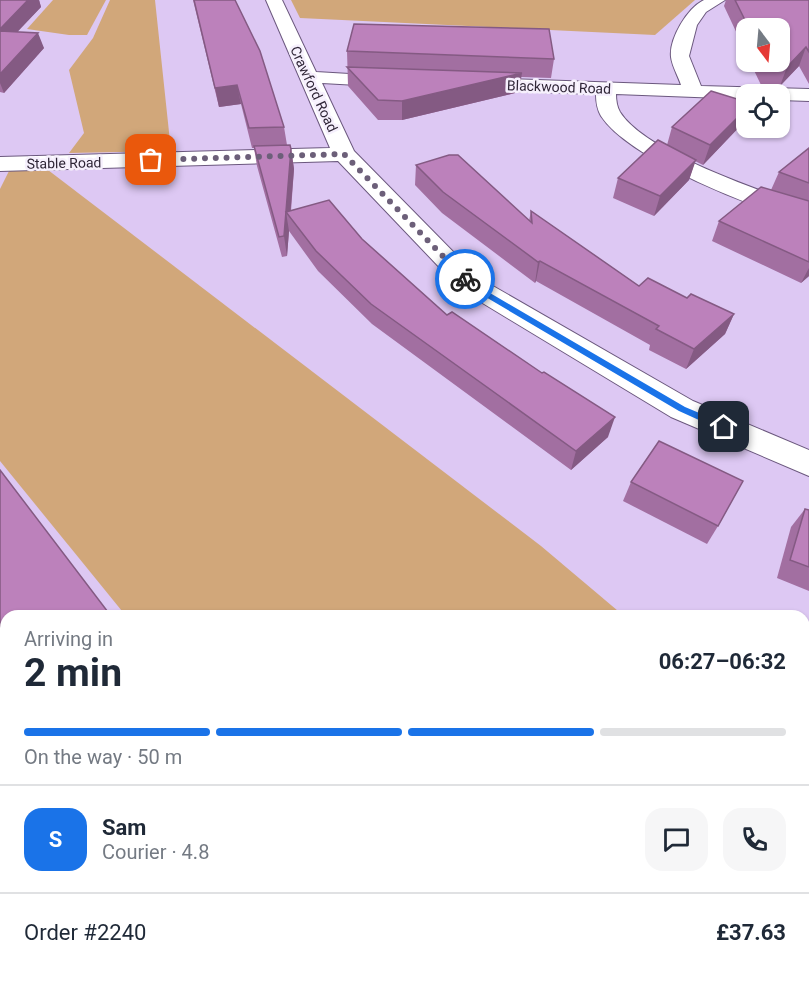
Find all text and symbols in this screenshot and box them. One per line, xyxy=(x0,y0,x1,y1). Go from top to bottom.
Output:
north arrow xyxy=(736,18,790,72)
map controls xyxy=(736,18,790,138)
street label: Crawford Road xyxy=(287,44,341,134)
street label: Blackwood Road xyxy=(507,77,611,97)
button: locate xyxy=(736,84,790,138)
pin xyxy=(125,134,176,185)
icon: bag xyxy=(134,143,167,176)
street label: Stable Road xyxy=(26,154,102,172)
courier xyxy=(435,249,495,309)
icon: bike xyxy=(449,263,482,296)
pin xyxy=(698,401,749,452)
icon: home xyxy=(707,410,740,443)
text: Arriving in xyxy=(24,627,113,651)
text: 06:27–06:32 xyxy=(659,649,786,674)
text: 2 min xyxy=(24,650,122,696)
text: On the way · 50 m xyxy=(24,745,182,769)
button: chat xyxy=(645,808,708,871)
button: phone xyxy=(723,808,786,871)
text: Sam xyxy=(102,815,146,840)
text: S xyxy=(49,827,62,852)
text: Courier · 4.8 xyxy=(102,840,209,864)
text: Order #2240 xyxy=(24,920,146,945)
text: £37.63 xyxy=(716,920,786,945)

